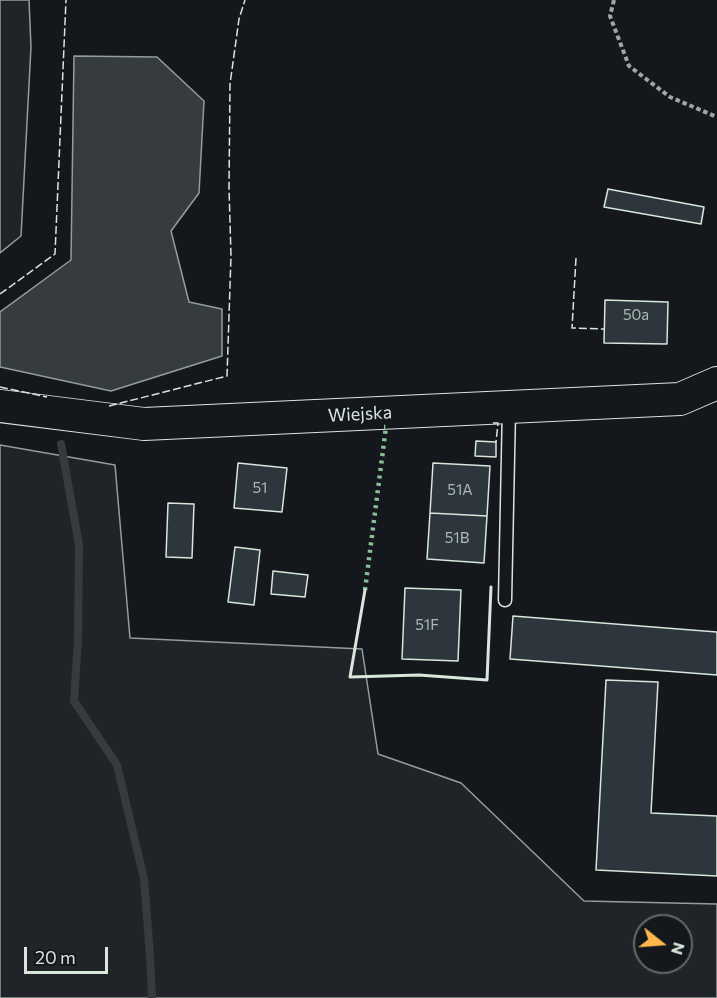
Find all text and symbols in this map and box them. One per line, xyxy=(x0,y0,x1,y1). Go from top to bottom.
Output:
house number: 50a xyxy=(623,306,649,324)
street label: Wiejska xyxy=(327,402,393,426)
house number: 51 xyxy=(252,479,268,497)
house number: 51A xyxy=(447,481,473,499)
house number: 51B xyxy=(445,529,469,547)
house number: 51F xyxy=(415,616,439,634)
north arrow xyxy=(633,914,693,974)
scale bar xyxy=(27,935,111,973)
text: N xyxy=(668,940,690,957)
text: 20 m xyxy=(35,946,76,968)

